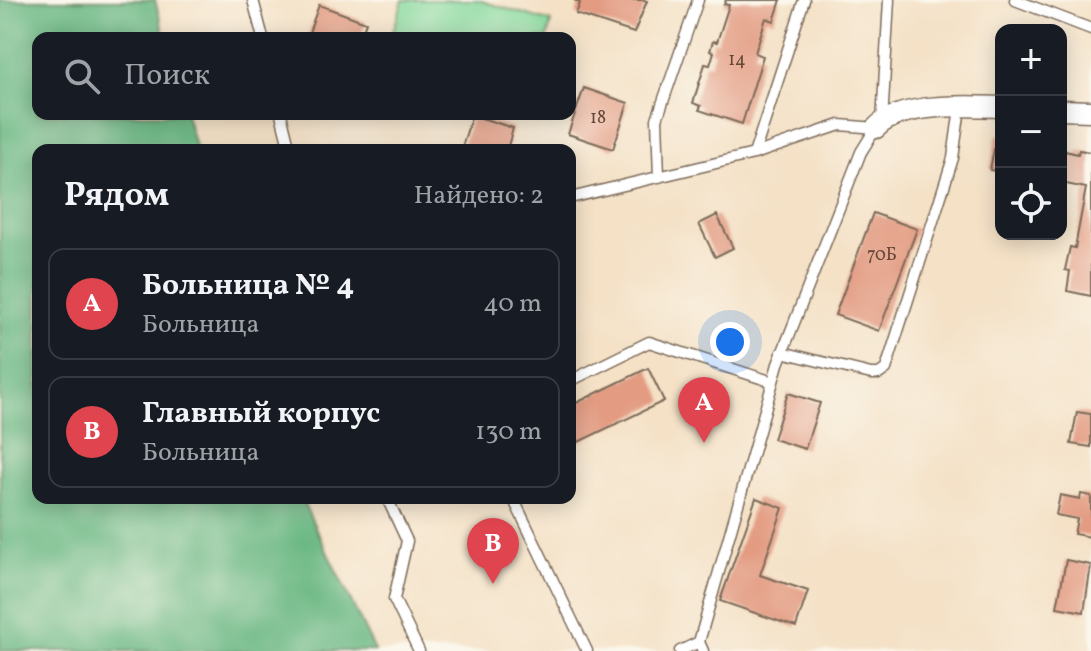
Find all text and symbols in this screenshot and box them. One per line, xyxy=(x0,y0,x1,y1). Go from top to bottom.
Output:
map controls xyxy=(995,24,1067,240)
button: + xyxy=(995,24,1067,96)
search box xyxy=(32,32,576,120)
house number: 14 xyxy=(728,48,746,73)
icon: search xyxy=(60,54,104,98)
text: Поиск xyxy=(124,55,210,97)
button: − xyxy=(995,96,1067,168)
house number: 18 xyxy=(590,106,606,131)
button: locate xyxy=(995,168,1067,240)
text: Рядом xyxy=(64,173,169,220)
text: Найдено: 2 xyxy=(414,178,544,214)
house number: 70Б xyxy=(867,243,897,268)
text: Больница № 4 xyxy=(142,265,354,307)
text: A xyxy=(83,286,101,322)
text: 40 m xyxy=(483,286,542,322)
text: Больница xyxy=(142,307,259,343)
your location xyxy=(710,322,750,362)
pin: A xyxy=(678,377,730,443)
text: Главный корпус xyxy=(142,393,380,435)
text: B xyxy=(83,414,101,450)
text: 130 m xyxy=(475,414,542,450)
text: Больница xyxy=(142,435,259,471)
pin: B xyxy=(467,518,519,584)

